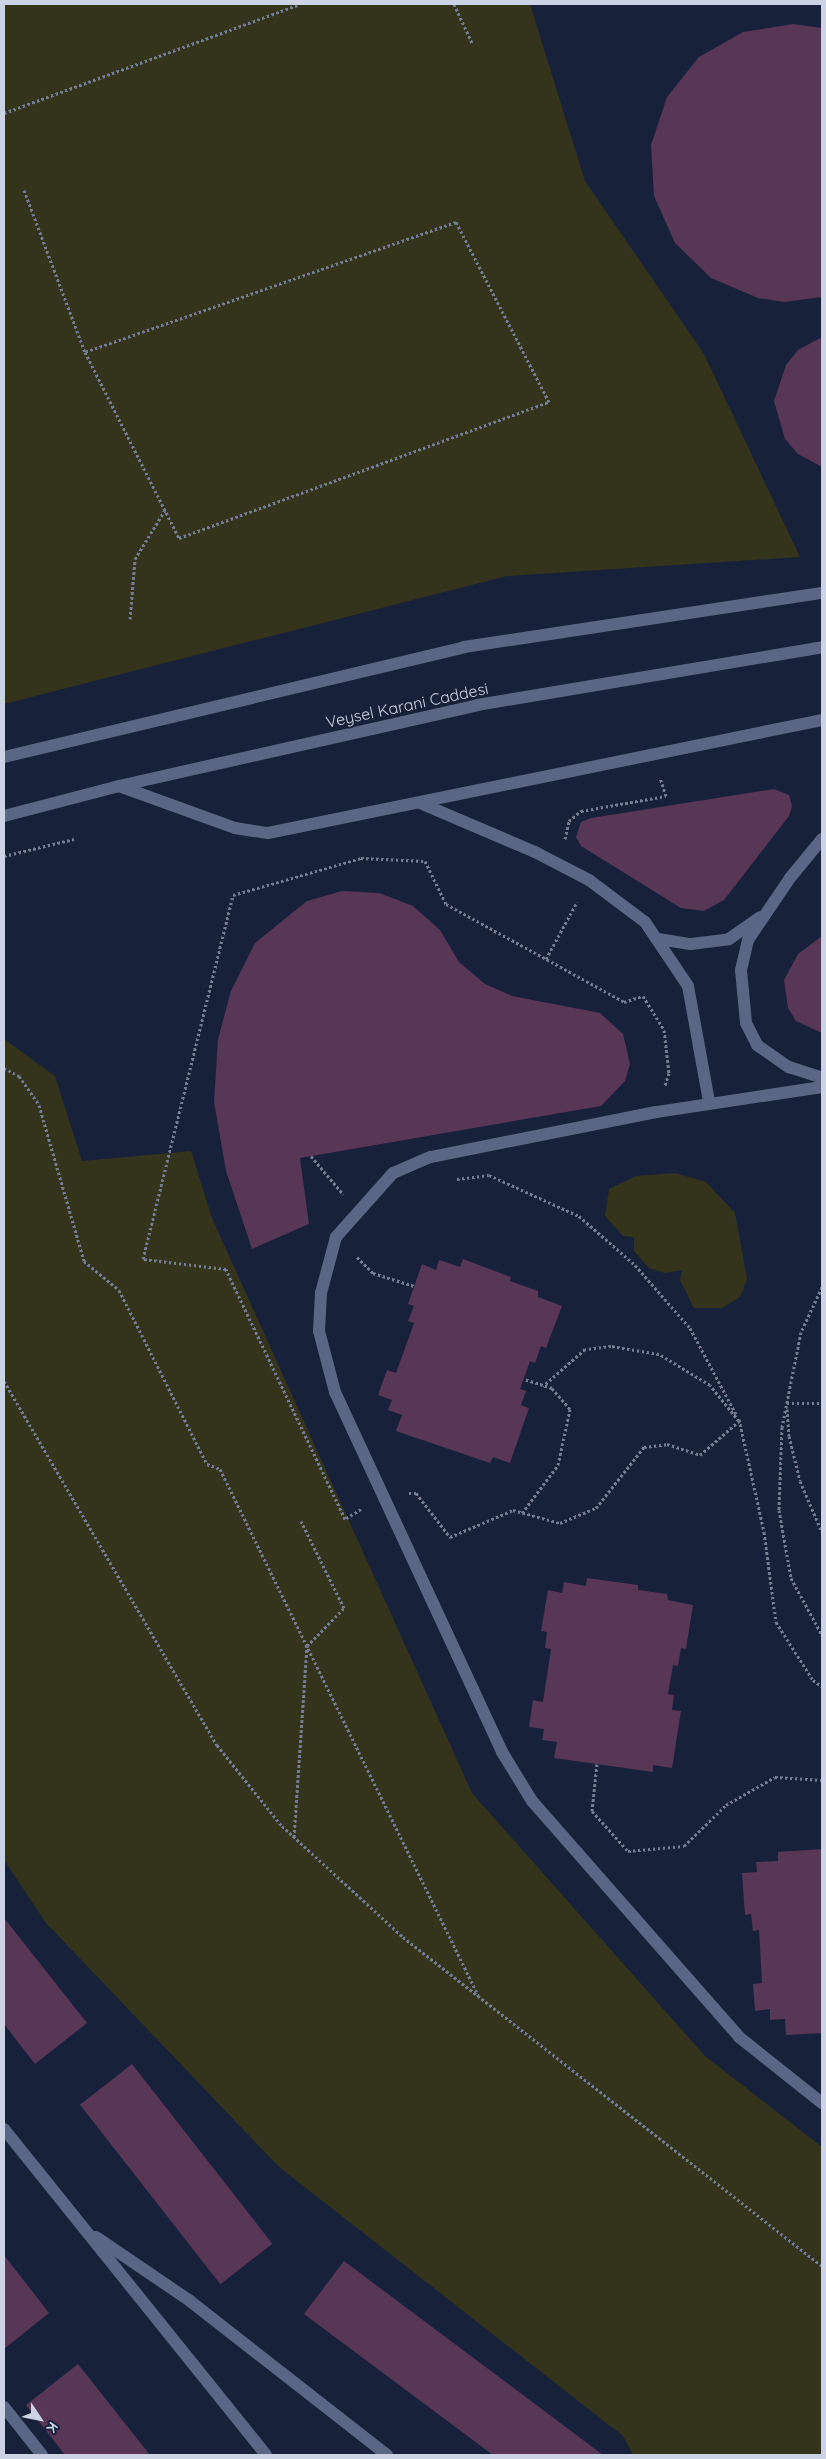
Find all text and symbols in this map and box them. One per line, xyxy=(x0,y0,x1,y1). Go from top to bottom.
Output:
street label: Veysel Karani Caddesi xyxy=(324,678,490,732)
north arrow xyxy=(15,2394,65,2444)
text: K xyxy=(42,2419,62,2436)

